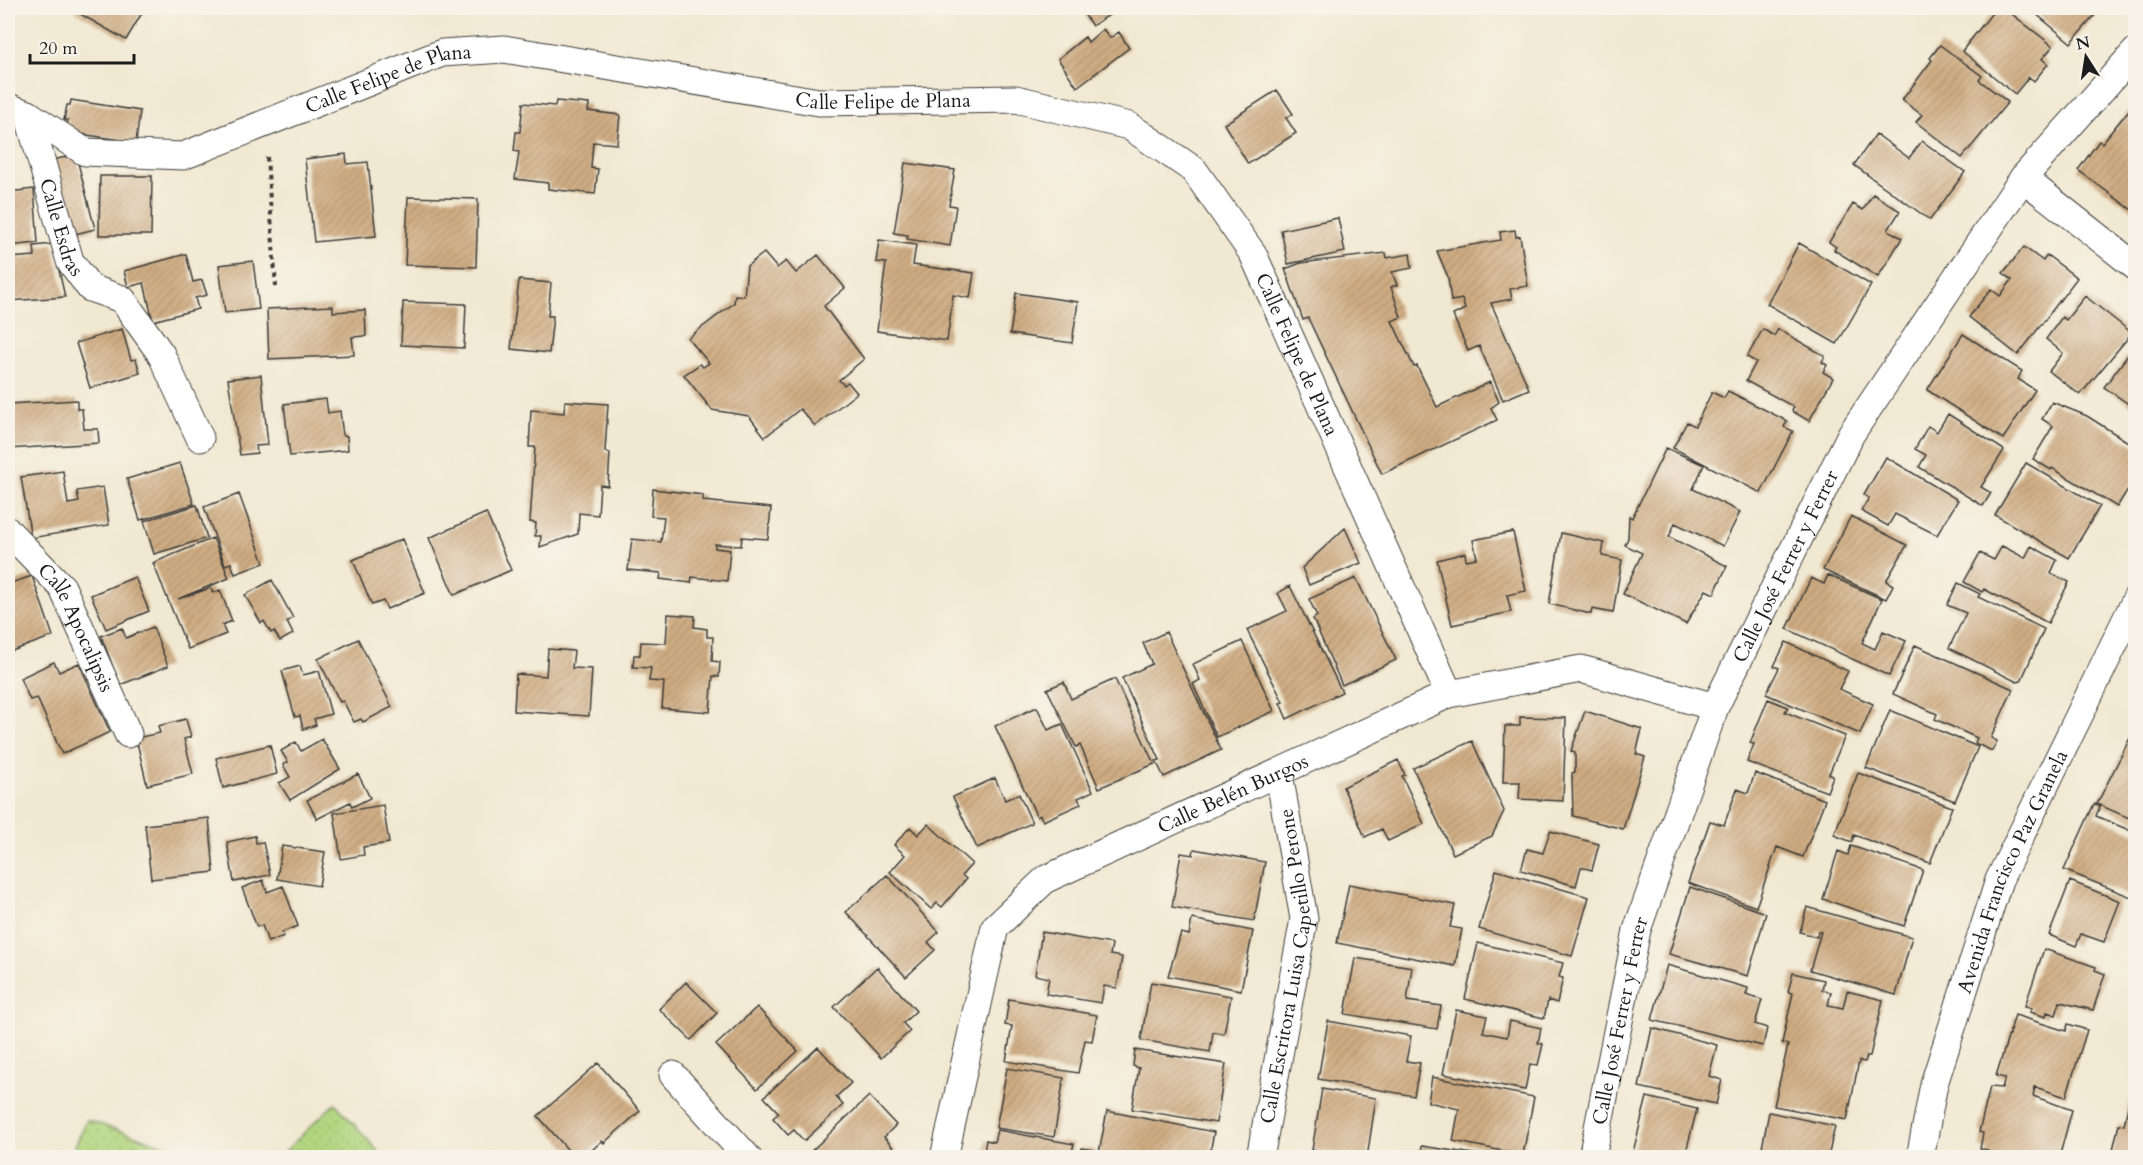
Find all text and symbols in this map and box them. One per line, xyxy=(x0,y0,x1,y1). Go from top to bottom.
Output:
scale bar xyxy=(30,27,134,65)
north arrow xyxy=(2056,27,2116,87)
text: N xyxy=(2074,31,2092,56)
text: 20 m xyxy=(39,36,78,61)
street label: Calle Felipe de Plana xyxy=(301,38,473,120)
street label: Calle Felipe de Plana xyxy=(793,85,971,116)
street label: Calle Esdras xyxy=(33,175,90,282)
street label: Calle Felipe de Plana xyxy=(1249,269,1345,440)
street label: Calle José Ferrer y Ferrer xyxy=(1726,465,1845,667)
street label: Calle Apocalipsis xyxy=(32,557,120,696)
street label: Avenida Francisco Paz Granela xyxy=(1951,745,2075,997)
street label: Calle Belén Burgos xyxy=(1153,748,1313,840)
street label: Calle Escritora Luisa Capetillo Perone xyxy=(1254,807,1319,1126)
street label: Calle José Ferrer y Ferrer xyxy=(1586,912,1655,1127)

